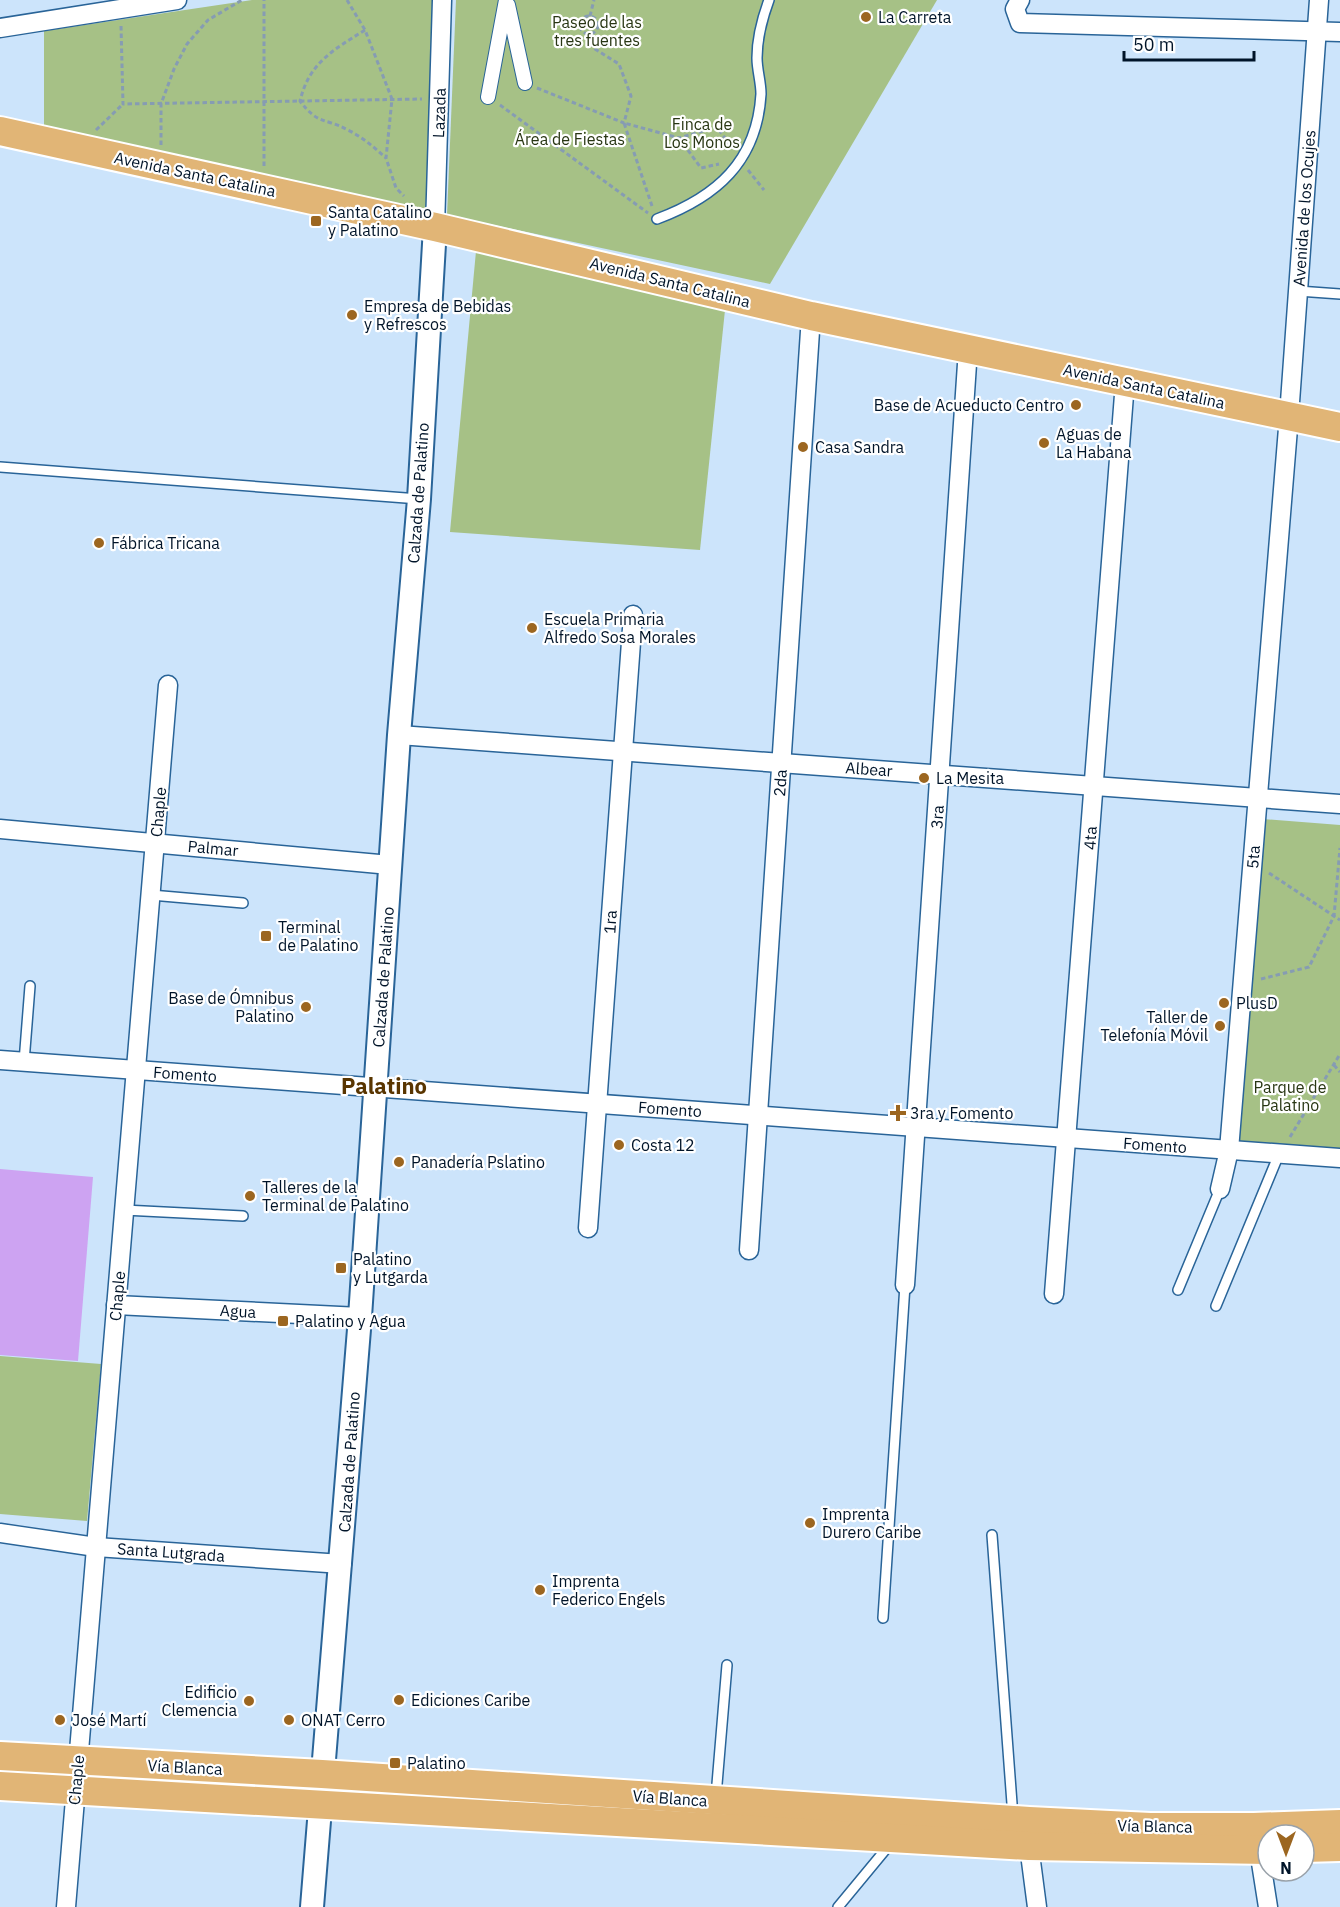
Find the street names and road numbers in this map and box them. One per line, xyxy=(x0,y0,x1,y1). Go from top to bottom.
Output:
street label: Lazada xyxy=(428,87,450,139)
street label: Avenida de los Ocujes xyxy=(1289,129,1319,287)
street label: Avenida Santa Catalina xyxy=(112,147,278,201)
street label: Avenida Santa Catalina xyxy=(588,252,753,312)
street label: Avenida Santa Catalina xyxy=(1061,359,1227,413)
street label: Calzada de Palatino xyxy=(403,422,433,564)
street label: Albear xyxy=(845,757,893,781)
street label: 2da xyxy=(769,768,791,797)
street label: Chaple xyxy=(146,786,170,838)
street label: 3ra xyxy=(926,804,948,830)
street label: 4ta xyxy=(1079,825,1101,851)
street label: Palmar xyxy=(187,836,239,860)
street label: 5ta xyxy=(1242,844,1264,870)
street label: Calzada de Palatino xyxy=(368,906,398,1048)
street label: 1ra xyxy=(599,909,621,935)
street label: Fomento xyxy=(152,1062,218,1086)
street label: Fomento xyxy=(637,1097,703,1121)
street label: Fomento xyxy=(1122,1133,1188,1157)
street label: Chaple xyxy=(105,1270,129,1322)
street label: Agua xyxy=(219,1300,257,1322)
street label: Calzada de Palatino xyxy=(334,1391,364,1533)
street label: Santa Lutgrada xyxy=(116,1538,226,1566)
street label: Chaple xyxy=(64,1754,88,1806)
street label: Vía Blanca xyxy=(147,1755,223,1779)
street label: Vía Blanca xyxy=(632,1785,709,1811)
street label: Vía Blanca xyxy=(1117,1815,1193,1837)

